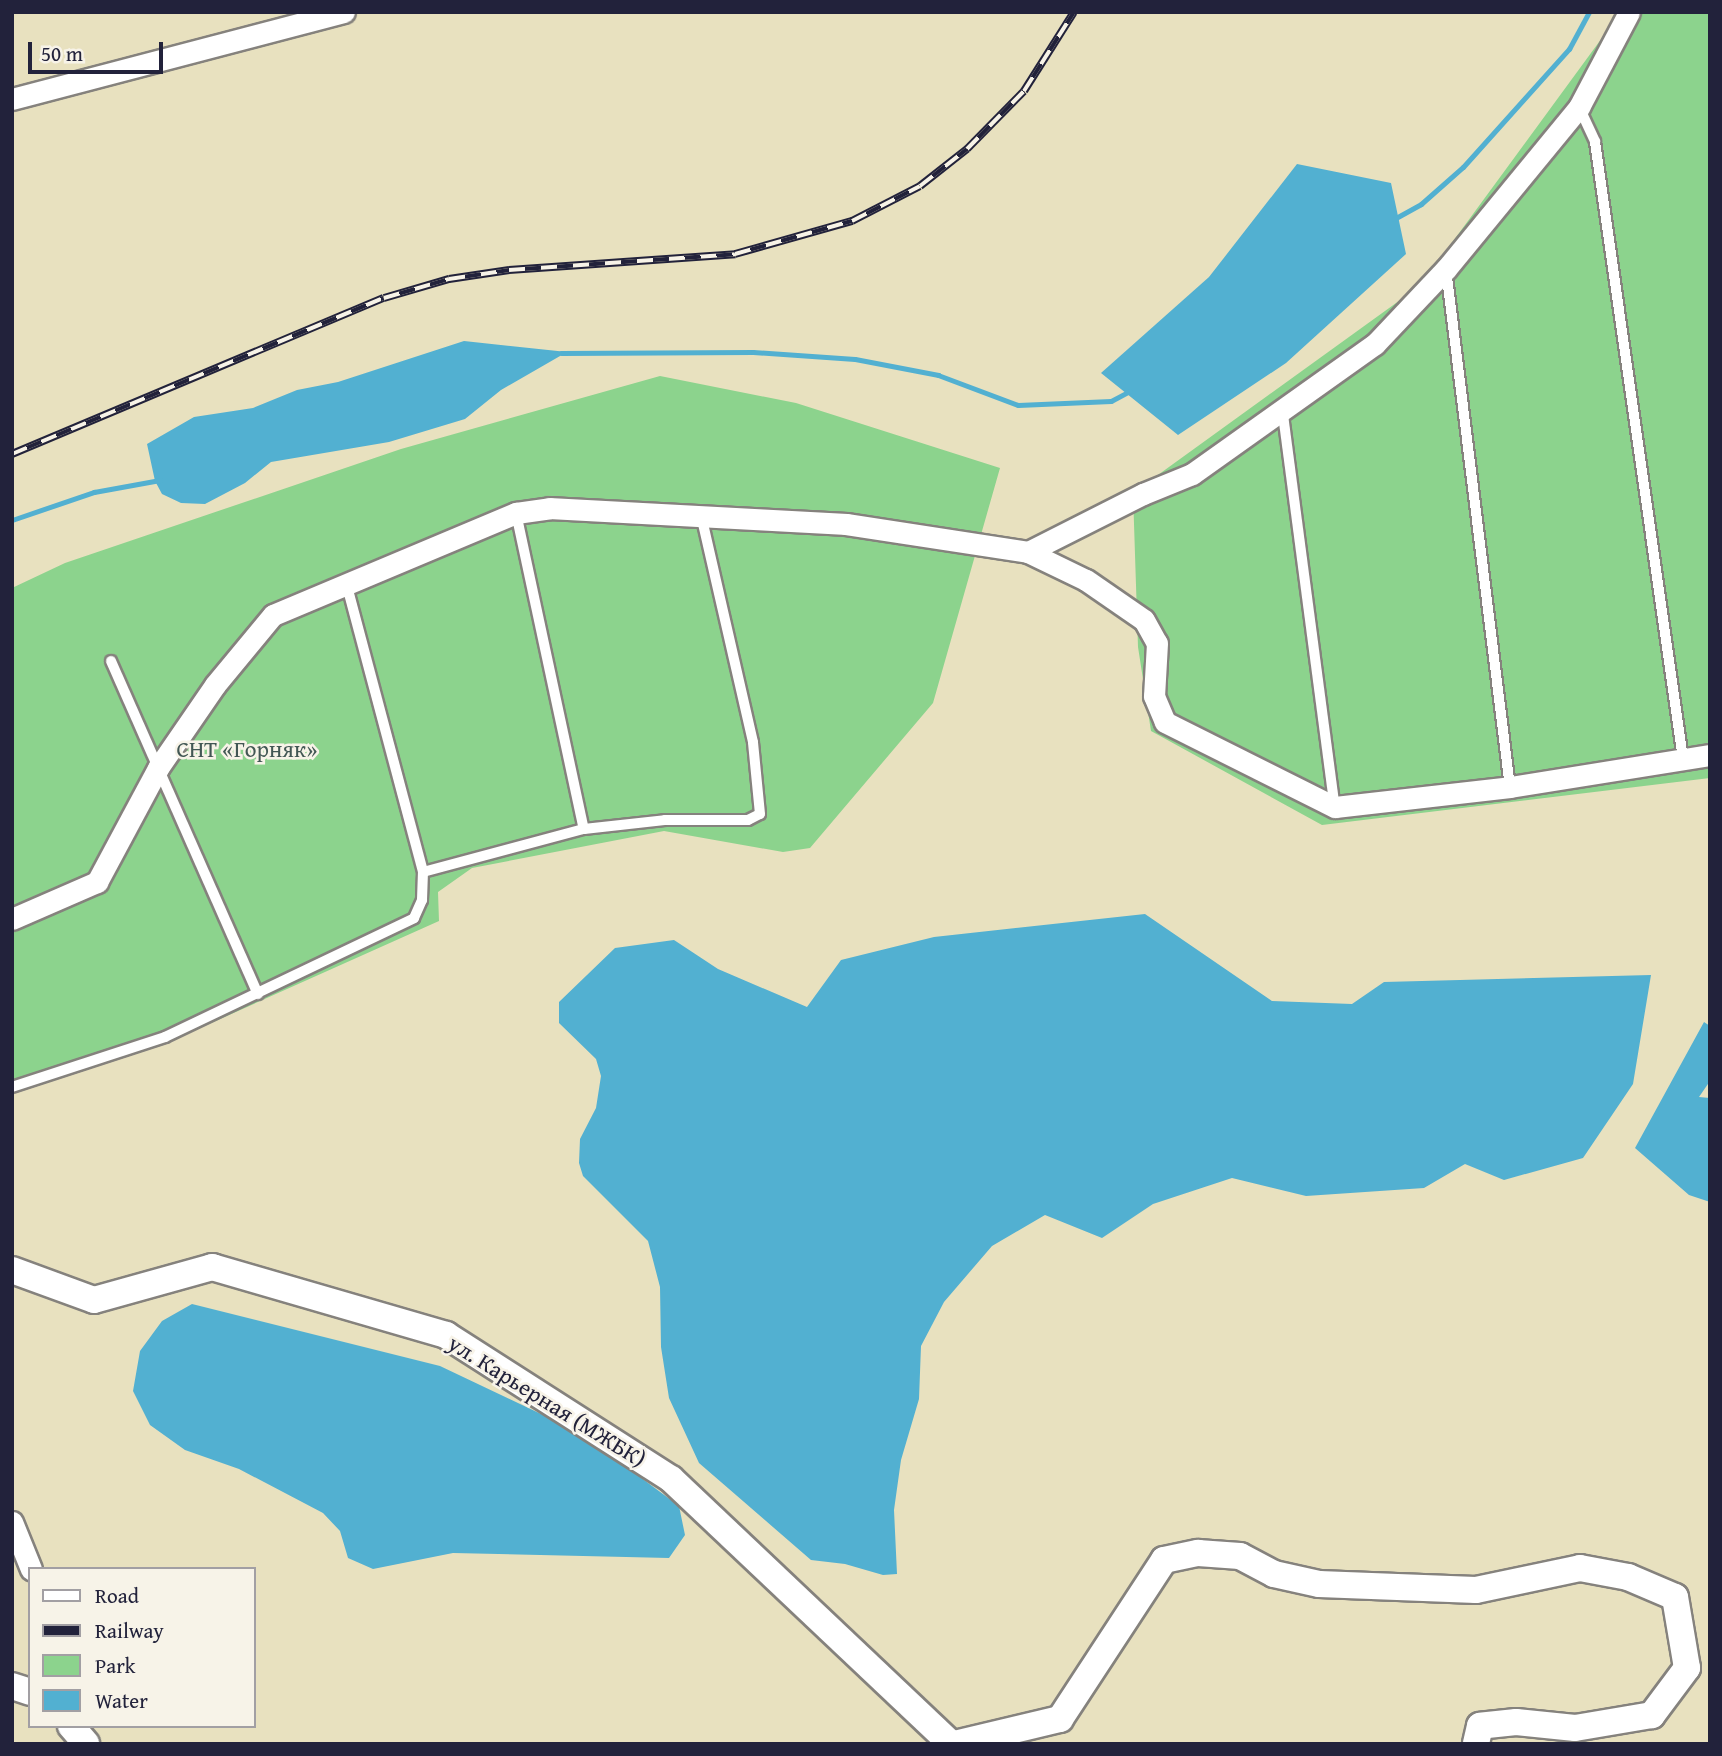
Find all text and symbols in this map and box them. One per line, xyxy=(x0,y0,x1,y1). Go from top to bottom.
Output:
scale bar xyxy=(32,28,166,72)
text: 50 m xyxy=(41,38,83,69)
park label: СНТ «Горняк» xyxy=(177,735,317,763)
street label: ул. Карьерная (МЖБК) xyxy=(443,1329,651,1473)
legend xyxy=(28,1567,256,1728)
text: Road xyxy=(95,1580,139,1611)
text: Railway xyxy=(95,1615,164,1646)
text: Park xyxy=(95,1650,136,1681)
text: Water xyxy=(95,1685,148,1716)

